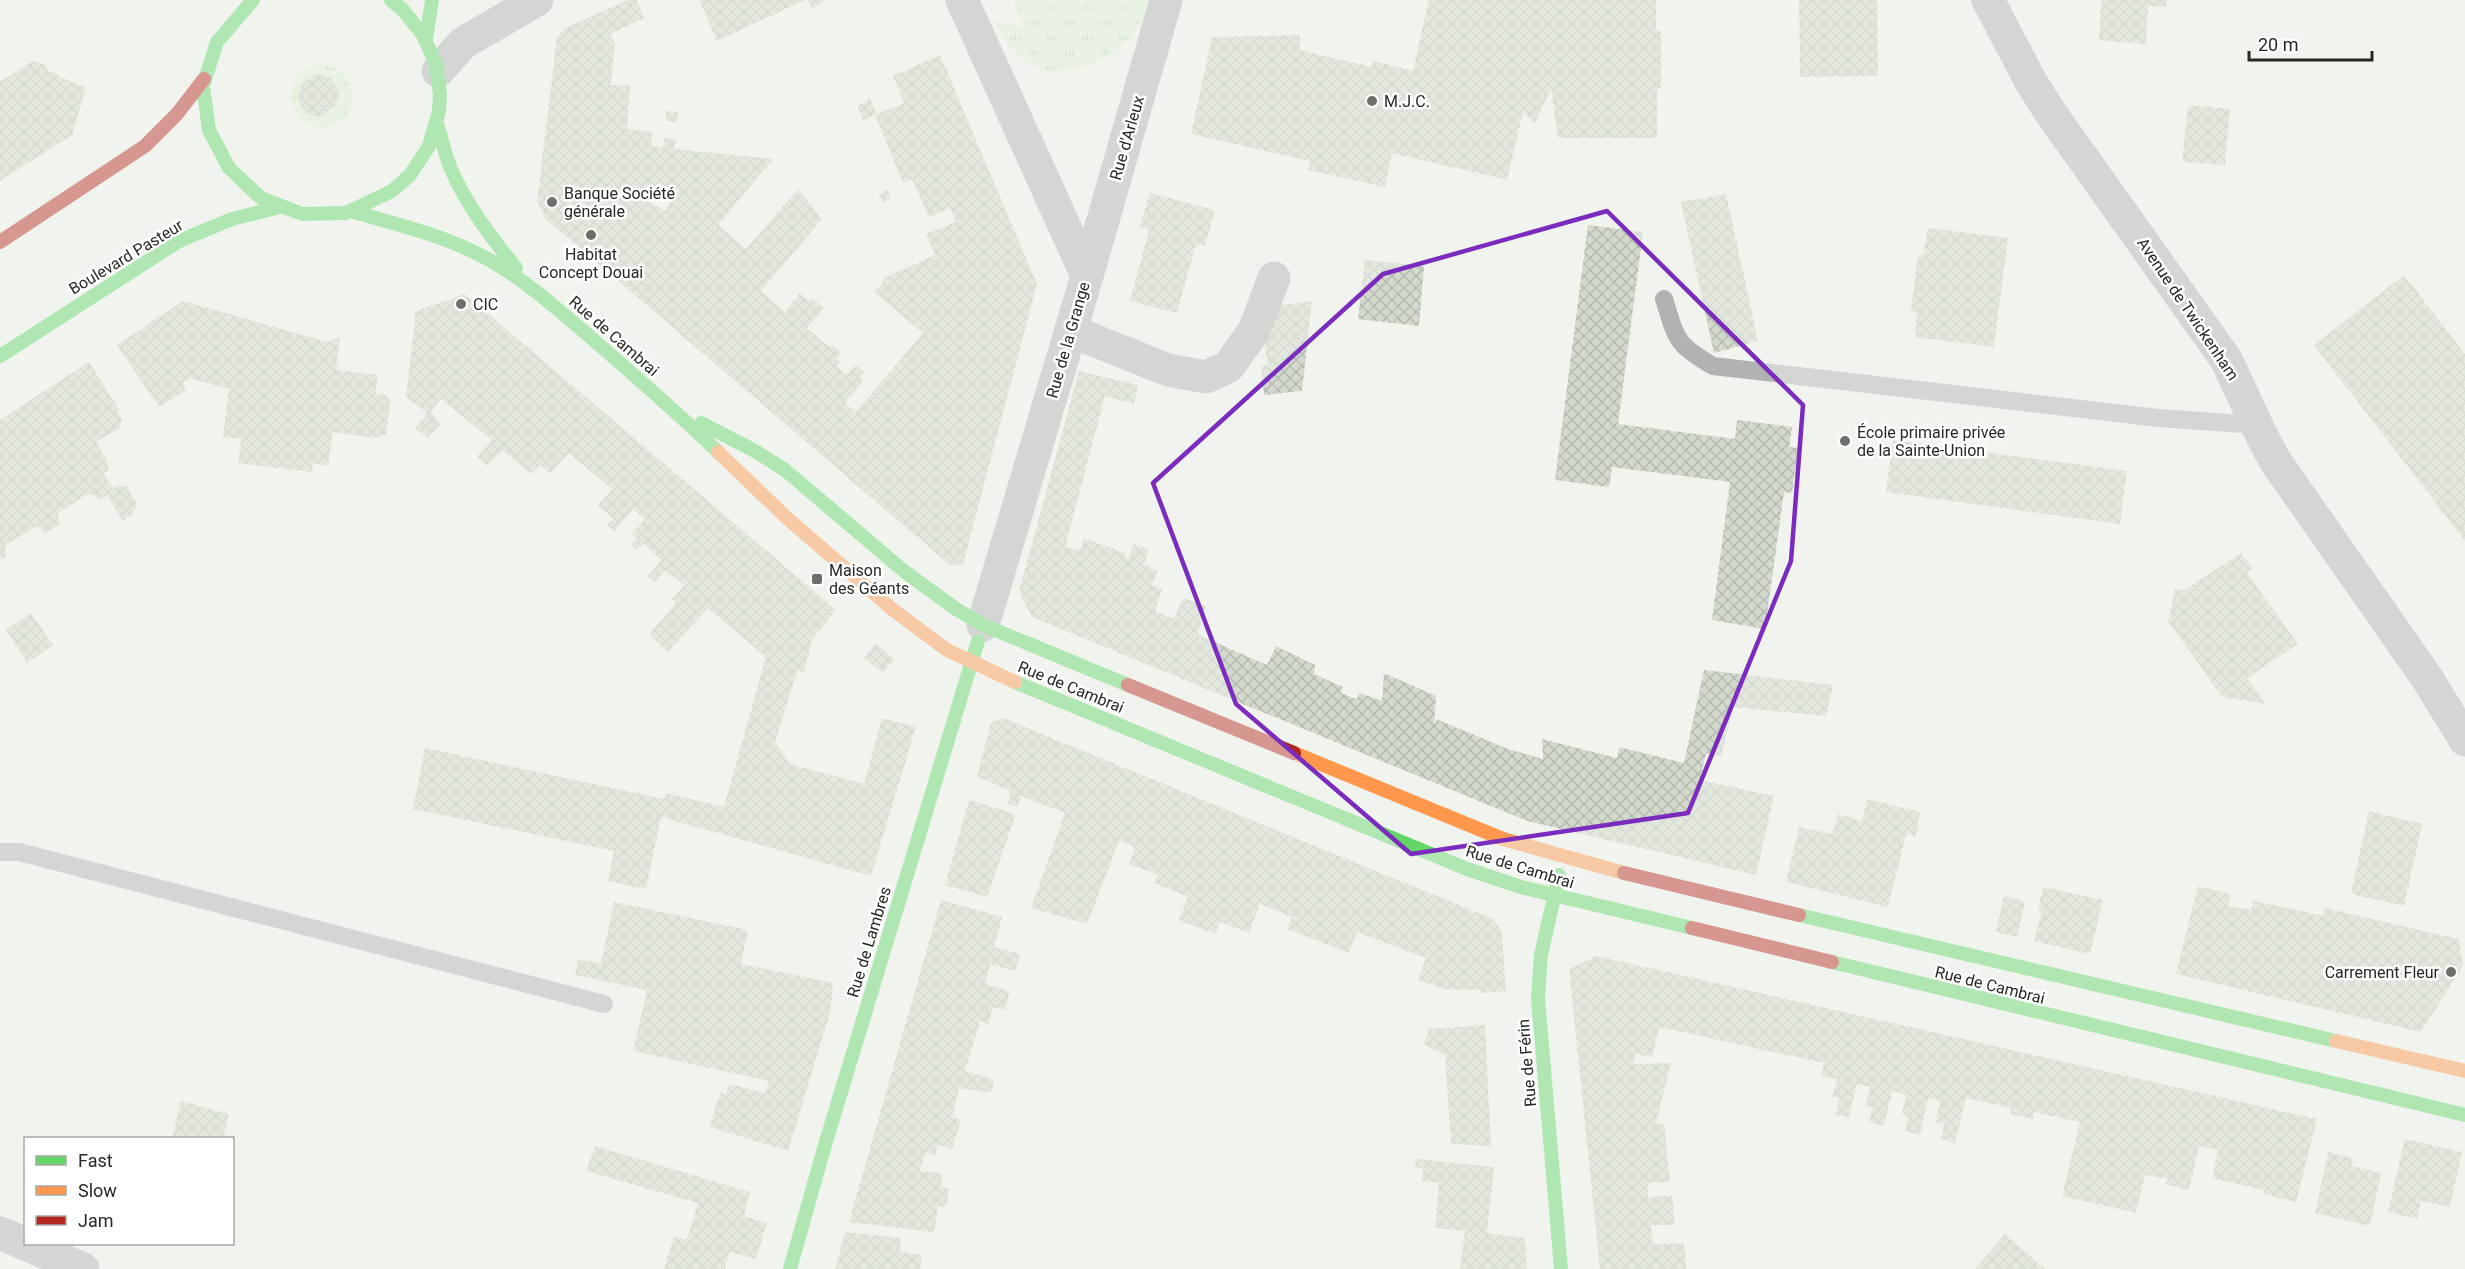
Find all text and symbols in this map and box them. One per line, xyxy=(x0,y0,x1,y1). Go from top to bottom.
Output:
scale bar xyxy=(2249,24,2372,62)
text: 20 m xyxy=(2258,34,2298,55)
place label: M.J.C. xyxy=(1384,92,1430,111)
street label: Rue d'Arleux xyxy=(1106,94,1148,182)
marker: M.J.C. xyxy=(1365,94,1379,108)
place label: Banque Société générale xyxy=(564,184,675,221)
marker: Banque Société générale xyxy=(545,195,559,209)
street label: Boulevard Pasteur xyxy=(66,215,187,299)
marker: Habitat Concept Douai xyxy=(584,228,598,242)
street label: Avenue de Twickenham xyxy=(2133,234,2243,384)
place label: Habitat Concept Douai xyxy=(539,245,643,282)
street label: Rue de la Grange xyxy=(1042,280,1094,400)
street label: Rue de Cambrai xyxy=(565,292,663,380)
place label: CIC xyxy=(473,295,498,314)
marker: CIC xyxy=(454,297,468,311)
place label: École primaire privée de la Sainte-Union xyxy=(1857,423,2005,460)
marker: École primaire privée de la Sainte-Union xyxy=(1838,434,1852,448)
place label: Maison des Géants xyxy=(829,561,909,598)
marker: Maison des Géants xyxy=(810,572,824,586)
street label: Rue de Cambrai xyxy=(1015,657,1127,717)
street label: Rue de Cambrai xyxy=(1463,841,1577,893)
street label: Rue de Lambres xyxy=(843,884,895,1000)
street label: Rue de Cambrai xyxy=(1933,962,2047,1008)
place label: Carrement Fleur xyxy=(2325,963,2440,982)
marker: Carrement Fleur xyxy=(2444,965,2458,979)
street label: Rue de Férin xyxy=(1514,1018,1540,1108)
legend xyxy=(24,1137,234,1245)
text: Fast xyxy=(78,1150,113,1171)
text: Slow xyxy=(78,1180,117,1201)
text: Jam xyxy=(78,1210,114,1231)

